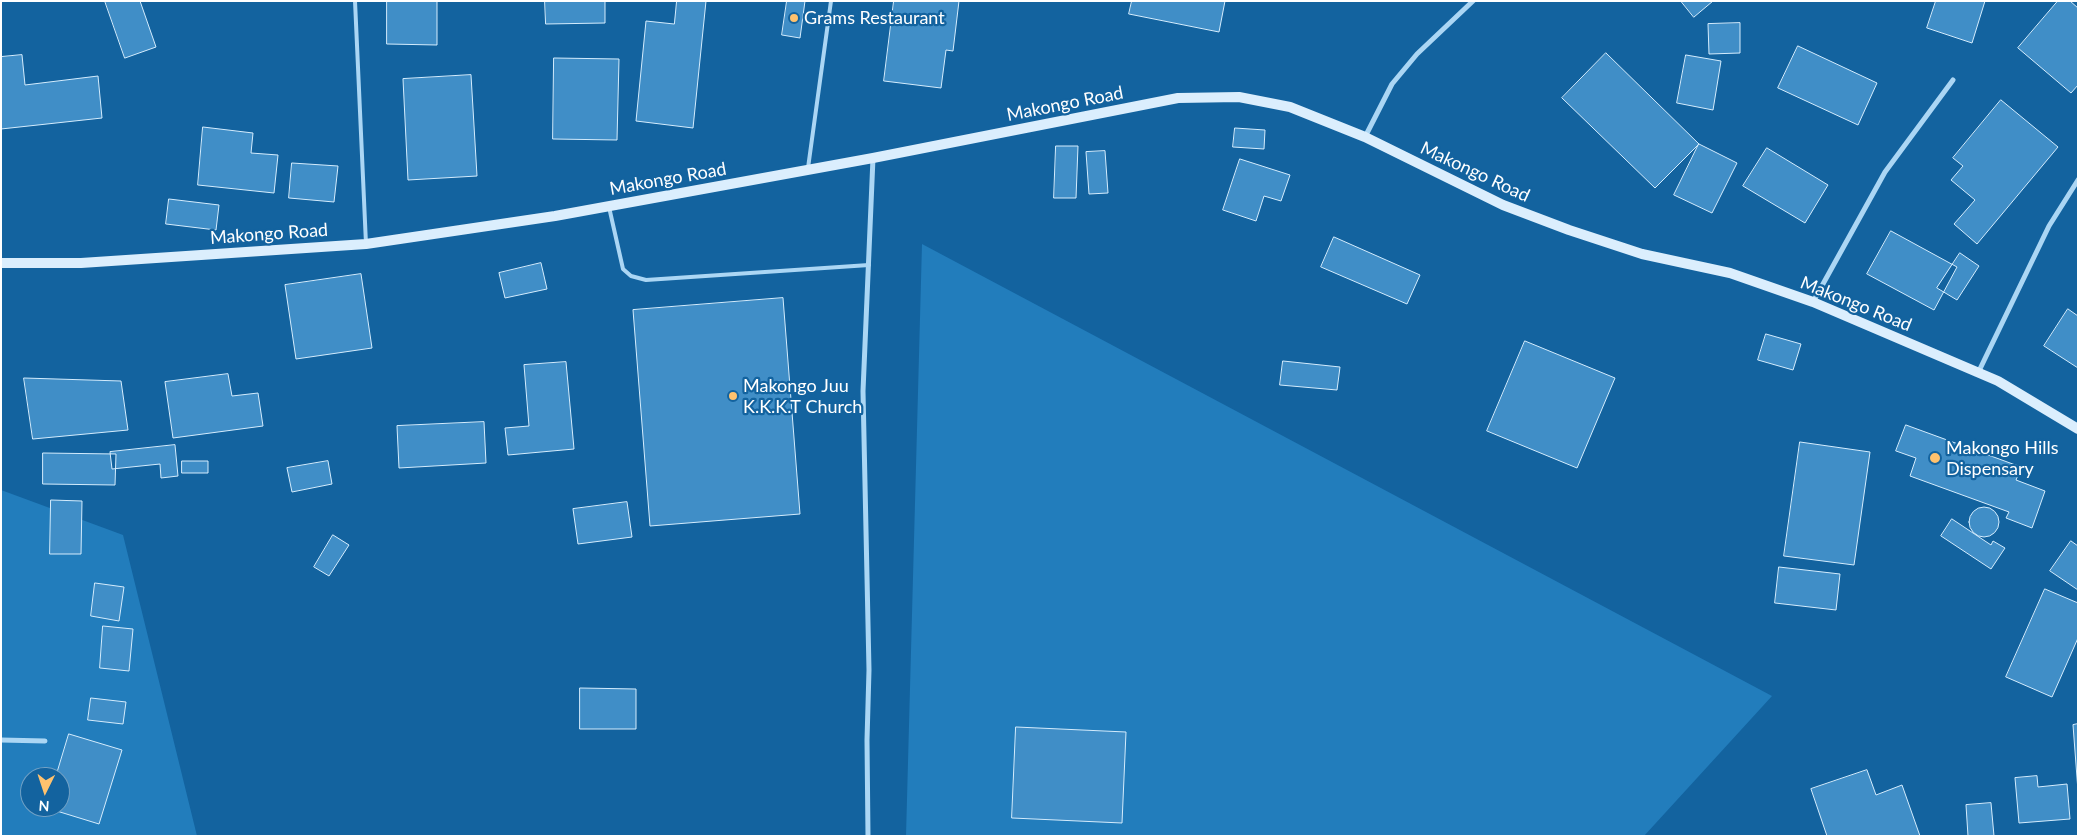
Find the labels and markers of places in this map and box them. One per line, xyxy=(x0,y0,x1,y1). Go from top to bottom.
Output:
place label: Grams Restaurant xyxy=(804,7,945,29)
marker: Grams Restaurant xyxy=(788,12,800,24)
place label: Makongo Juu K.K.K.T Church xyxy=(743,375,862,418)
marker: Makongo Juu K.K.K.T Church xyxy=(727,390,739,402)
place label: Makongo Hills Dispensary xyxy=(1946,437,2059,479)
marker: Makongo Hills Dispensary xyxy=(1928,451,1942,465)

